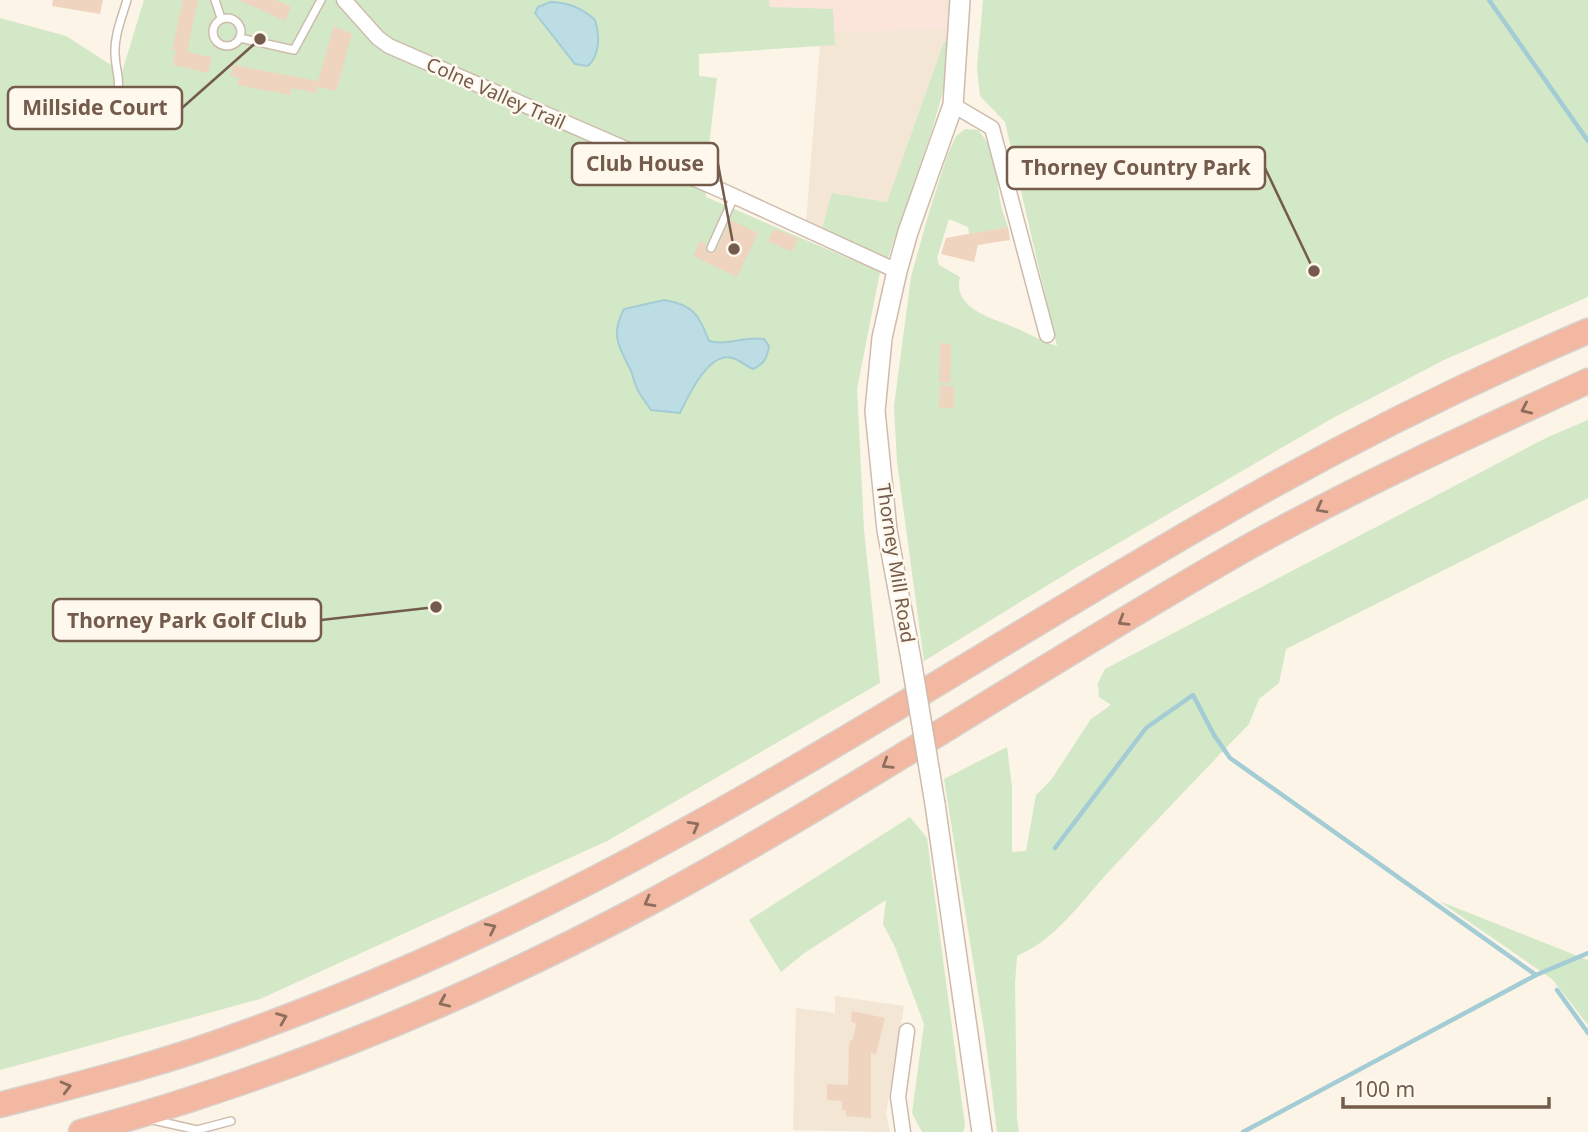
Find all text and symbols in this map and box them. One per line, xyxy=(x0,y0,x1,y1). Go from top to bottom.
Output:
street label: Colne Valley Trail xyxy=(422,51,570,135)
callout: Millside Court xyxy=(8,87,182,129)
text: Millside Court xyxy=(22,93,168,121)
callout: Club House xyxy=(572,143,718,185)
callout: Thorney Country Park xyxy=(1007,147,1265,189)
text: Club House xyxy=(586,149,704,177)
text: Thorney Country Park xyxy=(1021,153,1252,181)
one-way arrow xyxy=(1521,401,1533,415)
street label: Thorney Mill Road xyxy=(871,482,921,644)
one-way arrow xyxy=(1316,500,1328,513)
callout: Thorney Park Golf Club xyxy=(53,599,321,641)
text: Thorney Park Golf Club xyxy=(67,606,307,634)
one-way arrow xyxy=(1118,612,1131,625)
one-way arrow xyxy=(882,756,895,769)
one-way arrow xyxy=(687,821,700,834)
one-way arrow xyxy=(644,894,656,907)
one-way arrow xyxy=(484,923,496,937)
one-way arrow xyxy=(439,993,451,1007)
one-way arrow xyxy=(276,1013,288,1027)
scale bar xyxy=(1343,1066,1550,1110)
text: 100 m xyxy=(1354,1075,1415,1103)
one-way arrow xyxy=(60,1081,72,1096)

